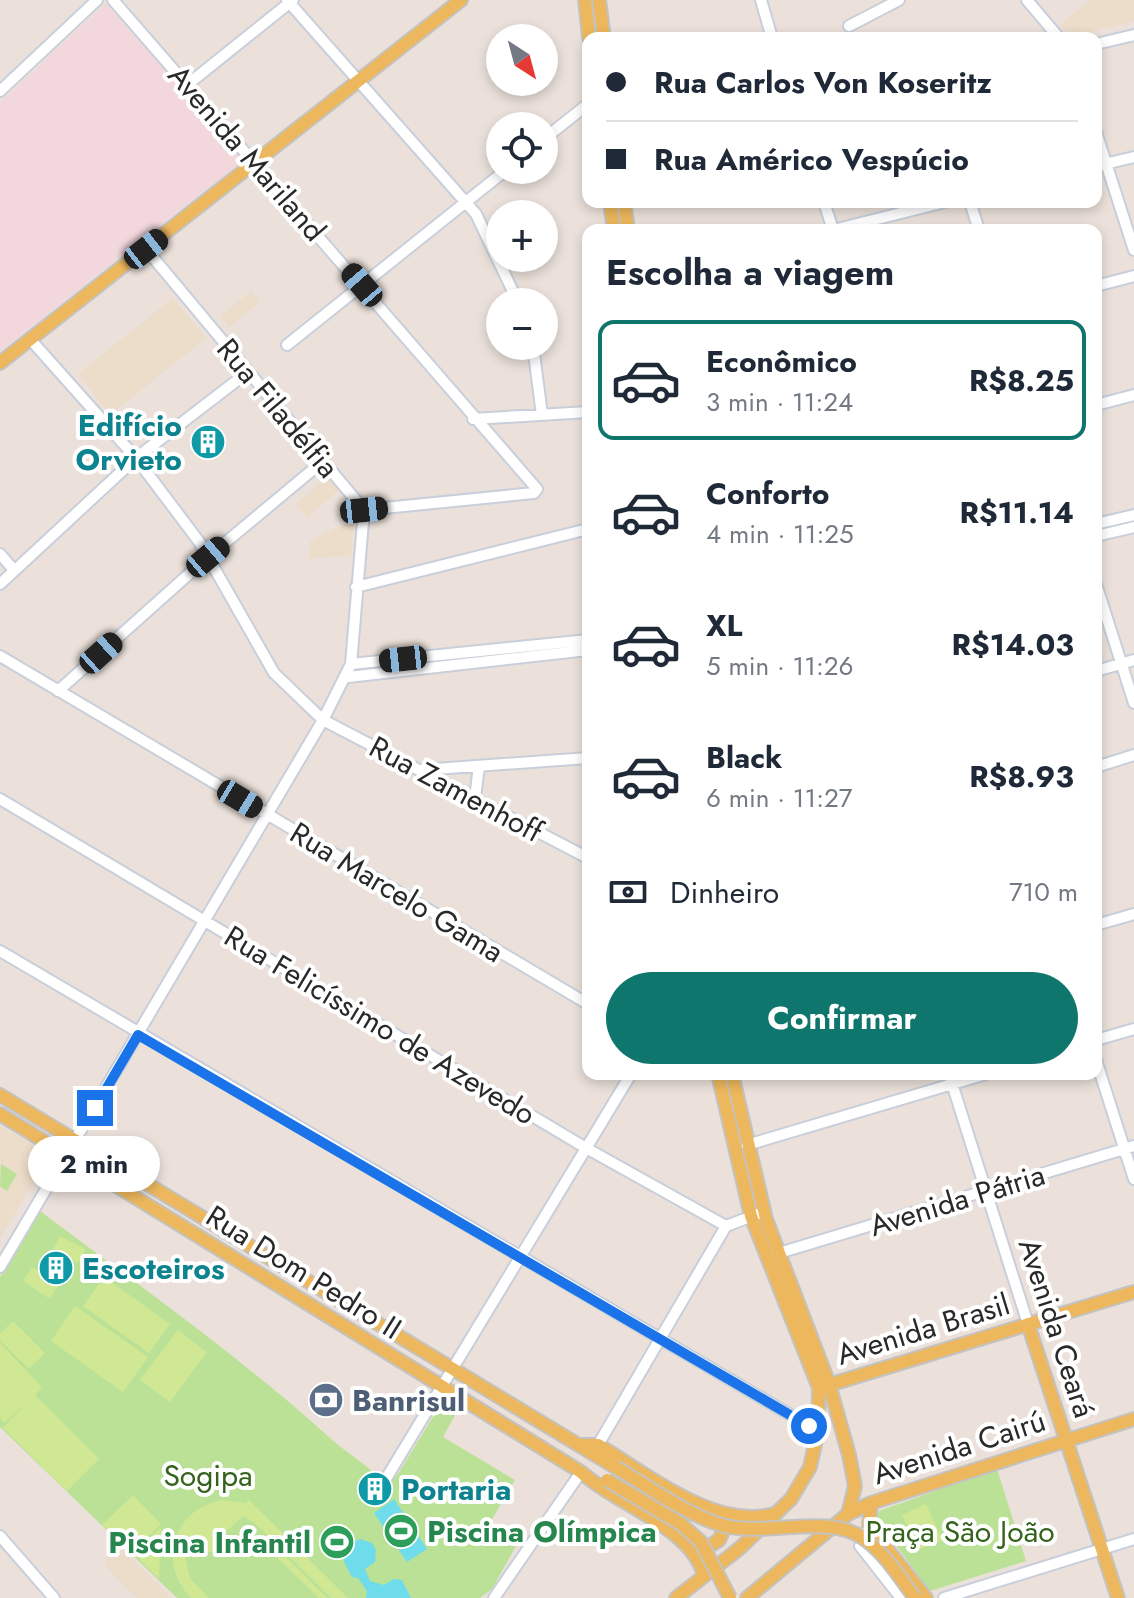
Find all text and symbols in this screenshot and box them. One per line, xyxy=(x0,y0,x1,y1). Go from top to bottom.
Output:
north arrow xyxy=(486,24,558,96)
map controls xyxy=(486,24,558,360)
street label: Avenida Mariland xyxy=(158,55,336,251)
text: Rua Carlos Von Koseritz xyxy=(654,61,992,104)
button: locate xyxy=(486,112,558,184)
text: Rua Américo Vespúcio xyxy=(654,138,969,181)
button: + xyxy=(486,200,558,272)
car xyxy=(120,225,172,273)
text: Escolha a viagem xyxy=(606,246,894,298)
car xyxy=(337,259,387,311)
button: − xyxy=(486,288,558,360)
street label: Rua Filadélfia xyxy=(207,329,349,487)
text: Econômico xyxy=(706,340,857,383)
icon: car xyxy=(610,344,682,416)
text: R$8.25 xyxy=(969,359,1074,402)
text: 3 min · 11:24 xyxy=(706,383,853,421)
place label: Edifício Orvieto xyxy=(76,404,182,481)
building icon: Edifício Orvieto xyxy=(189,423,227,461)
text: Conforto xyxy=(706,472,830,515)
icon: car xyxy=(610,476,682,548)
text: R$11.14 xyxy=(960,491,1074,534)
car xyxy=(339,496,389,524)
text: 4 min · 11:25 xyxy=(706,515,854,553)
car xyxy=(182,532,234,582)
text: XL xyxy=(706,604,742,647)
icon: car xyxy=(610,608,682,680)
text: R$14.03 xyxy=(952,623,1074,666)
car xyxy=(75,628,127,678)
car xyxy=(378,645,428,673)
text: 5 min · 11:26 xyxy=(706,647,854,685)
street label: Rua Zamenhoff xyxy=(362,725,552,853)
text: Black xyxy=(706,736,782,779)
icon: car xyxy=(610,740,682,812)
text: R$8.93 xyxy=(969,755,1074,798)
car xyxy=(213,776,267,822)
text: 6 min · 11:27 xyxy=(706,779,853,817)
street label: Rua Marcelo Gama xyxy=(282,811,512,973)
icon: cash xyxy=(606,870,650,914)
text: Dinheiro xyxy=(670,871,779,914)
text: 710 m xyxy=(1009,873,1078,911)
street label: Rua Felicíssimo de Azevedo xyxy=(216,915,544,1135)
button: Confirmar xyxy=(606,972,1078,1064)
route end xyxy=(77,1090,113,1126)
callout: 2 min xyxy=(29,1136,161,1192)
text: 2 min xyxy=(60,1145,128,1183)
street label: Avenida Pátria xyxy=(864,1153,1050,1247)
street label: Rua Dom Pedro II xyxy=(198,1195,410,1349)
street label: Avenida Ceará xyxy=(1008,1233,1106,1423)
place label: Escoteiros xyxy=(82,1247,225,1290)
building icon: Escoteiros xyxy=(37,1249,75,1287)
street label: Avenida Brasil xyxy=(831,1282,1015,1376)
place label: Banrisul xyxy=(352,1379,465,1422)
bank icon: Banrisul xyxy=(307,1381,345,1419)
street label: Avenida Cairú xyxy=(867,1399,1051,1495)
route start xyxy=(791,1408,827,1444)
park label: Sogipa xyxy=(163,1454,253,1497)
place label: Portaria xyxy=(401,1468,511,1511)
building icon: Portaria xyxy=(356,1470,394,1508)
place label: Piscina Olímpica xyxy=(427,1510,657,1553)
park label: Praça São João xyxy=(865,1510,1055,1553)
sports icon: Piscina Olímpica xyxy=(382,1512,420,1550)
place label: Piscina Infantil xyxy=(108,1521,311,1564)
sports icon: Piscina Infantil xyxy=(318,1523,356,1561)

